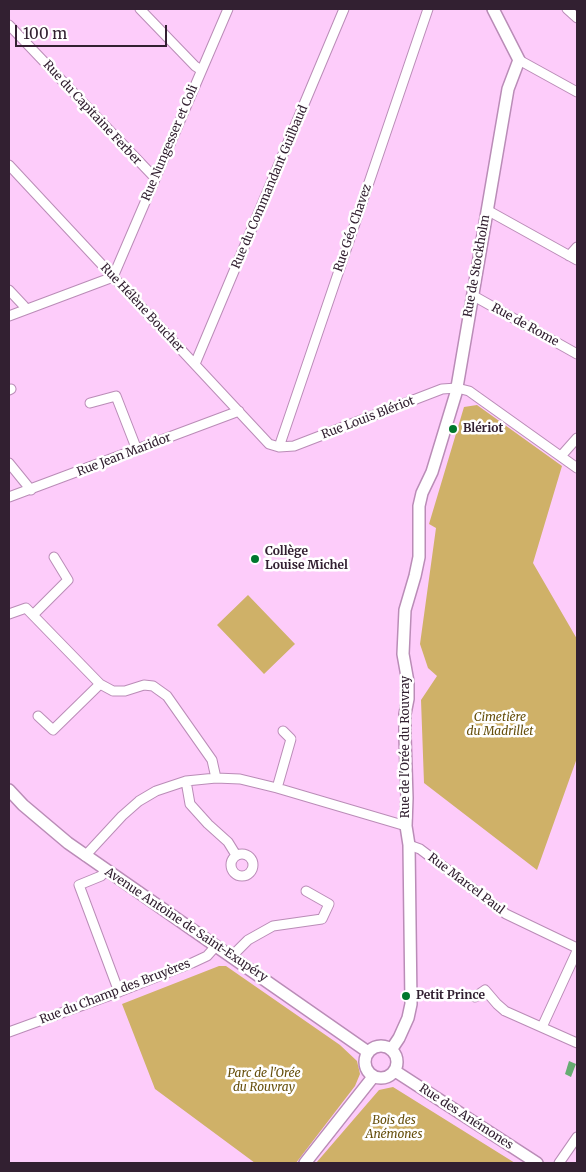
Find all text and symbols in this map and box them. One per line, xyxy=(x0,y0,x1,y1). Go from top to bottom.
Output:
scale bar xyxy=(18,15,170,47)
text: 100 m xyxy=(23,24,67,43)
street label: Rue du Capitaine Ferber xyxy=(40,58,144,168)
street label: Rue Nungesser et Coli xyxy=(139,83,201,203)
street label: Rue du Commandant Guilbaud xyxy=(229,103,311,271)
street label: Rue Géo Chavez xyxy=(331,182,375,274)
street label: Rue de Stockholm xyxy=(461,214,493,318)
street label: Rue Hélène Boucher xyxy=(97,261,187,355)
street label: Rue de Rome xyxy=(489,301,561,349)
street label: Rue Louis Blériot xyxy=(320,394,416,442)
place label: Blériot xyxy=(463,422,503,436)
marker: Blériot xyxy=(447,423,459,435)
street label: Rue Jean Maridor xyxy=(75,430,173,480)
place label: Collège Louise Michel xyxy=(265,545,348,573)
marker: Collège Louise Michel xyxy=(249,553,261,565)
street label: Rue de l'Orée du Rouvray xyxy=(399,676,413,818)
park label: Cimetière du Madrillet xyxy=(467,711,533,739)
street label: Rue Marcel Paul xyxy=(425,851,507,917)
street label: Avenue Antoine de Saint-Exupéry xyxy=(102,865,270,985)
street label: Rue du Champ des Bruyères xyxy=(38,957,192,1027)
place label: Petit Prince xyxy=(416,989,485,1003)
marker: Petit Prince xyxy=(400,990,412,1002)
park label: Parc de l'Orée du Rouvray xyxy=(227,1067,301,1095)
street label: Rue des Anémones xyxy=(416,1081,516,1153)
park label: Bois des Anémones xyxy=(365,1114,423,1142)

